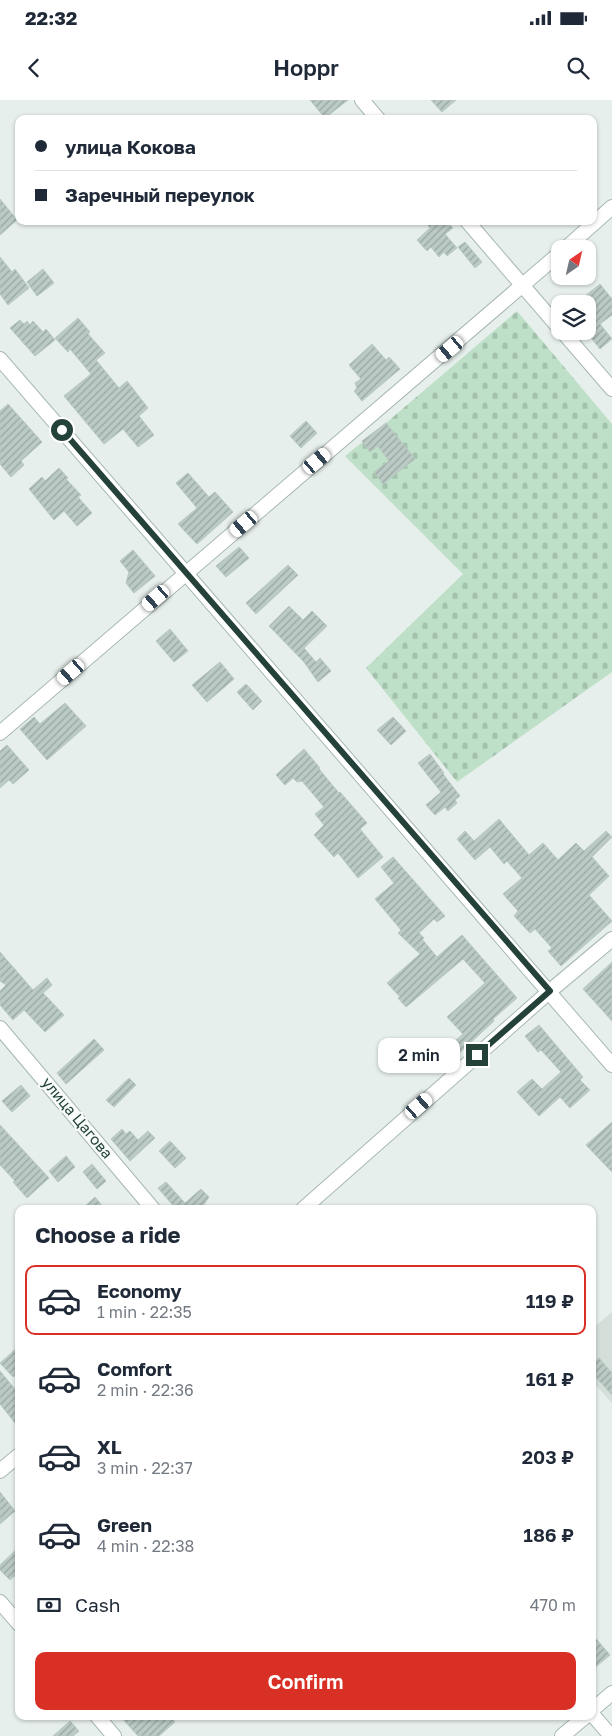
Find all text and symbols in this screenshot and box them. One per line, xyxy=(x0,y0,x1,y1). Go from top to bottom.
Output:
text: 22:32 xyxy=(25,6,77,29)
icon: back xyxy=(20,54,48,82)
text: Hoppr xyxy=(273,54,339,81)
icon: search xyxy=(564,54,592,82)
text: улица Кокова xyxy=(65,135,196,158)
text: Заречный переулок xyxy=(65,183,255,206)
north arrow xyxy=(551,240,596,285)
map controls xyxy=(551,240,596,340)
button: layers xyxy=(551,295,596,340)
car xyxy=(433,334,466,364)
route start xyxy=(51,419,73,441)
car xyxy=(300,446,333,476)
car xyxy=(227,509,260,539)
car xyxy=(139,582,172,614)
car xyxy=(54,656,87,688)
callout: 2 min xyxy=(377,1038,460,1072)
route end xyxy=(466,1044,488,1066)
text: 2 min xyxy=(398,1045,440,1065)
street label: улица Цагова xyxy=(39,1073,117,1162)
car xyxy=(402,1090,435,1122)
text: Choose a ride xyxy=(35,1221,181,1248)
icon: car xyxy=(37,1278,82,1323)
text: Economy xyxy=(97,1279,182,1302)
text: 119 ₽ xyxy=(526,1289,574,1312)
text: 1 min · 22:35 xyxy=(97,1302,192,1322)
icon: car xyxy=(37,1356,82,1401)
text: Comfort xyxy=(97,1357,172,1380)
text: 161 ₽ xyxy=(526,1367,574,1390)
text: 2 min · 22:36 xyxy=(97,1380,194,1400)
icon: car xyxy=(37,1434,82,1479)
text: XL xyxy=(97,1435,122,1458)
text: 203 ₽ xyxy=(522,1445,574,1468)
text: 3 min · 22:37 xyxy=(97,1458,193,1478)
icon: car xyxy=(37,1512,82,1557)
text: Green xyxy=(97,1513,152,1536)
text: 186 ₽ xyxy=(523,1523,574,1546)
text: 4 min · 22:38 xyxy=(97,1536,194,1556)
icon: cash xyxy=(35,1591,63,1619)
text: Cash xyxy=(75,1593,120,1616)
text: 470 m xyxy=(530,1595,576,1615)
button: Confirm xyxy=(35,1652,576,1710)

